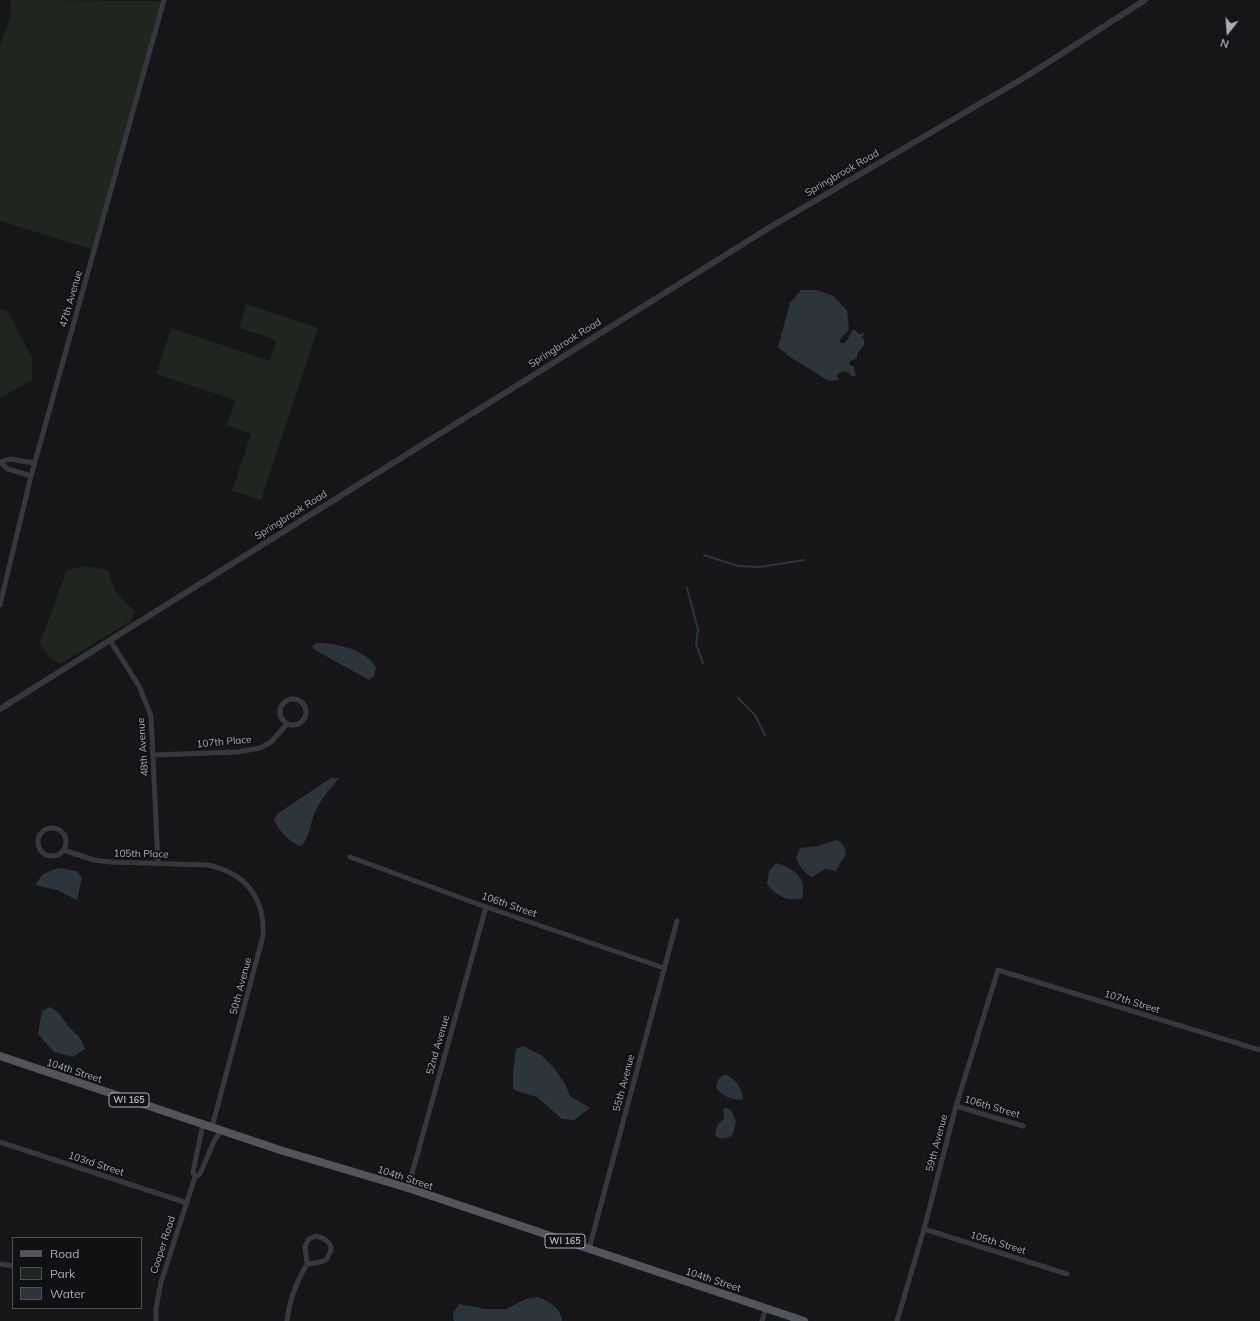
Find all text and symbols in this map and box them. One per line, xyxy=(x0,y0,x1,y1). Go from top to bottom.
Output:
north arrow xyxy=(1208,12,1248,52)
text: N xyxy=(1218,36,1231,51)
street label: Springbrook Road xyxy=(803,147,881,199)
street label: 47th Avenue xyxy=(57,269,85,329)
street label: Springbrook Road xyxy=(526,316,604,370)
street label: Springbrook Road xyxy=(252,488,330,542)
street label: 48th Avenue xyxy=(135,717,151,777)
street label: 107th Place xyxy=(196,734,252,750)
street label: 105th Place xyxy=(113,848,169,860)
street label: 106th Street xyxy=(480,890,538,920)
street label: 50th Avenue xyxy=(228,956,254,1016)
street label: 107th Street xyxy=(1103,988,1161,1016)
street label: 52nd Avenue xyxy=(424,1014,452,1076)
street label: 55th Avenue xyxy=(611,1053,637,1113)
street label: 104th Street xyxy=(45,1056,103,1086)
road number: WI 165 xyxy=(109,1093,149,1107)
street label: 106th Street xyxy=(963,1093,1021,1121)
street label: 59th Avenue xyxy=(924,1113,950,1173)
street label: 103rd Street xyxy=(67,1149,125,1179)
street label: 104th Street xyxy=(376,1163,434,1193)
street label: Cooper Road xyxy=(148,1215,178,1275)
street label: 105th Street xyxy=(969,1229,1027,1257)
road number: WI 165 xyxy=(545,1234,585,1248)
legend xyxy=(12,1237,142,1309)
text: Road xyxy=(50,1246,79,1261)
street label: 104th Street xyxy=(684,1265,742,1295)
text: Park xyxy=(50,1266,75,1281)
text: Water xyxy=(50,1286,85,1301)

